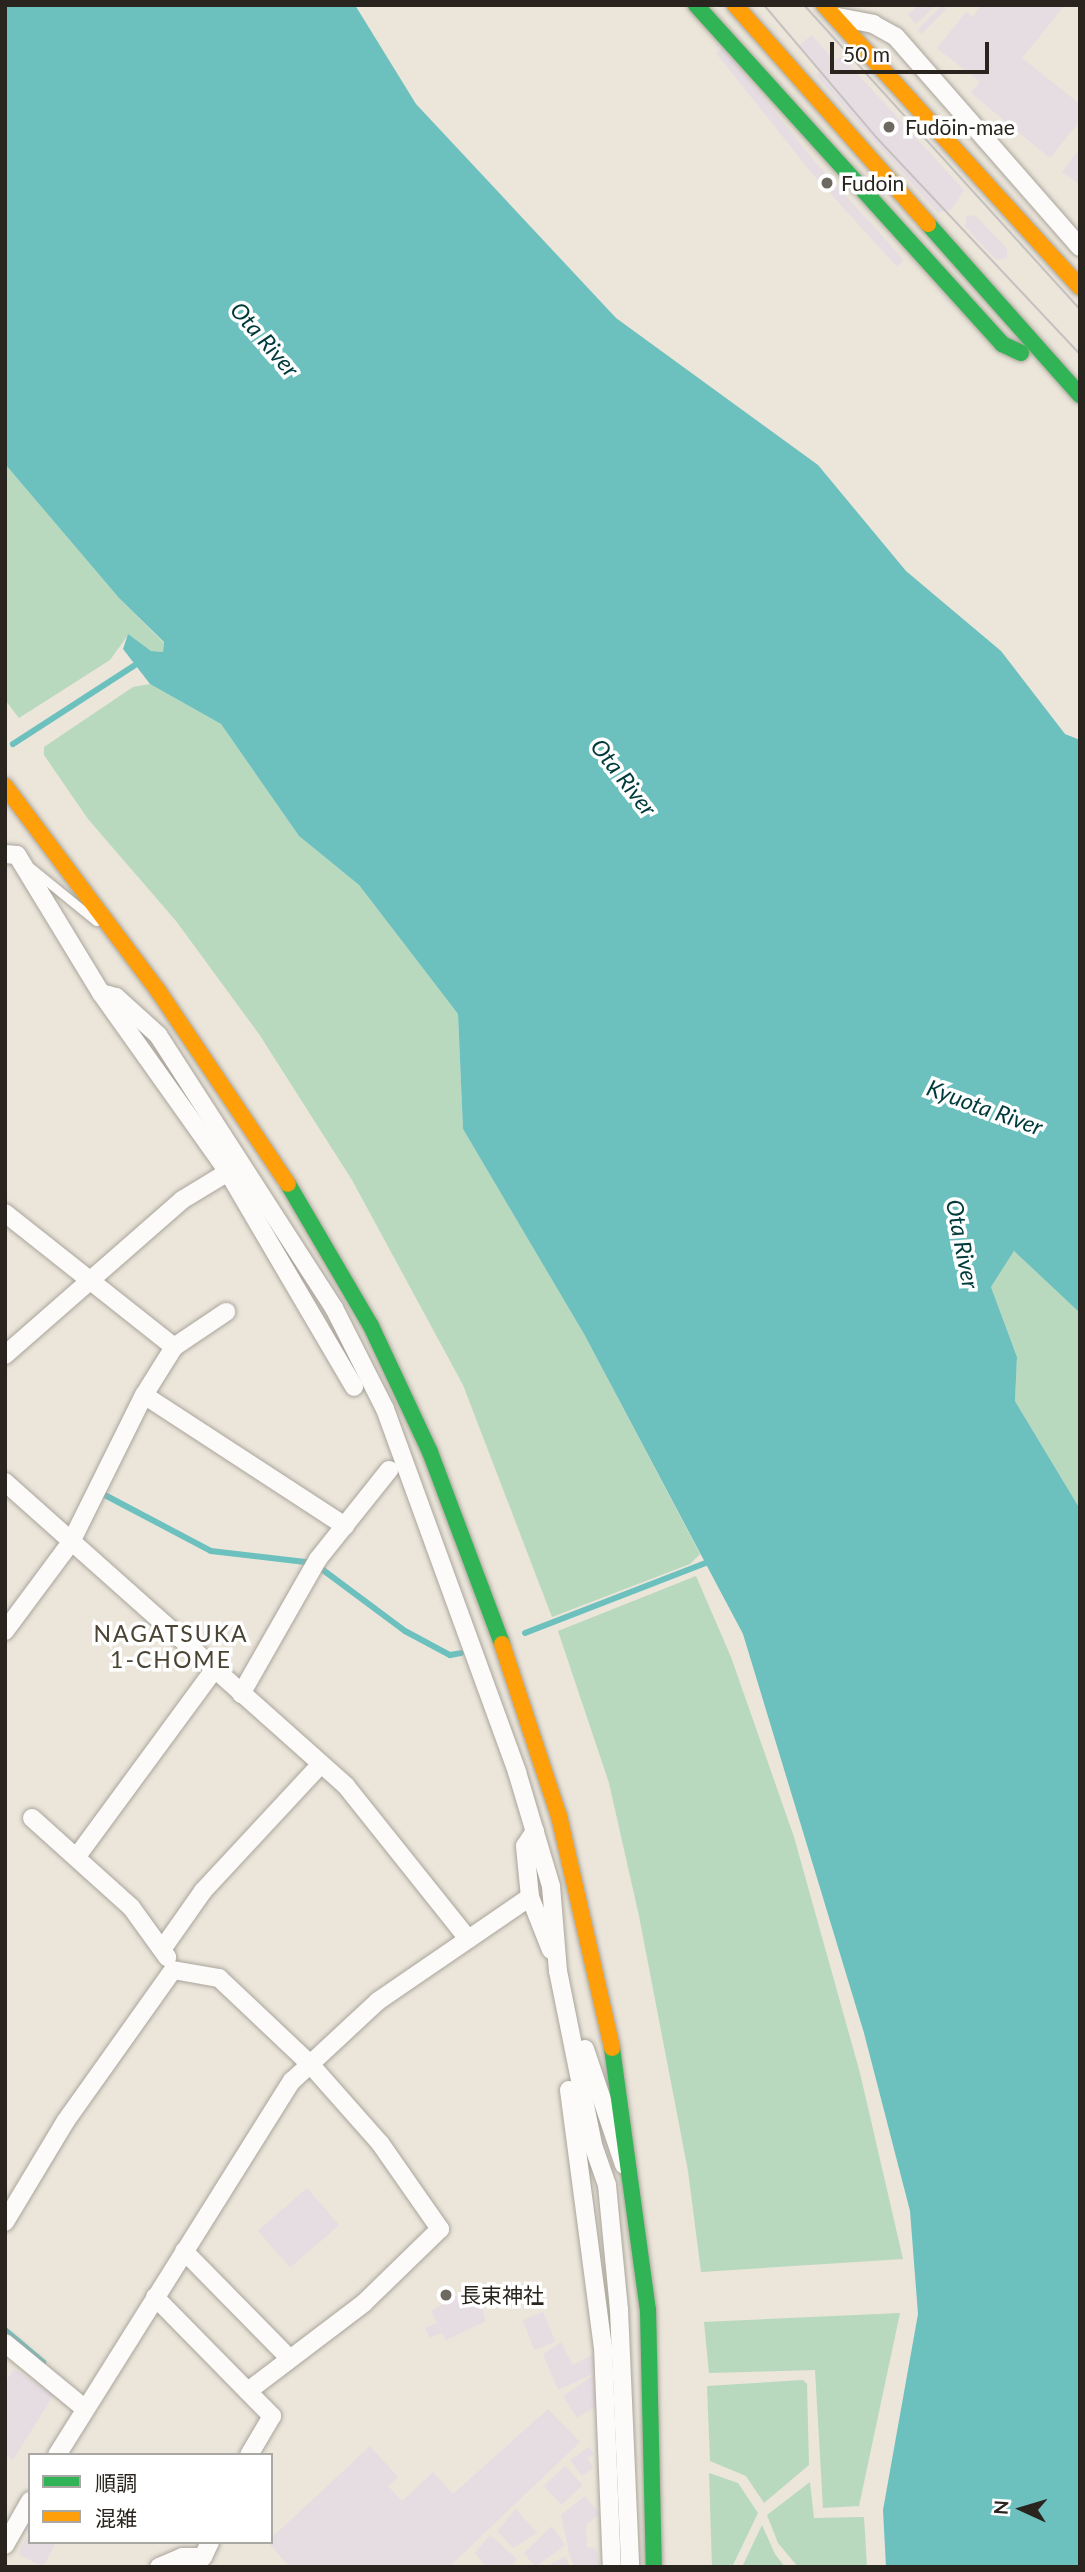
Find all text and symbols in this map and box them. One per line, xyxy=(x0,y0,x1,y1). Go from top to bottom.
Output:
scale bar xyxy=(833,28,992,72)
text: 50 m xyxy=(843,41,890,66)
place label: Fudōin-mae xyxy=(905,114,1015,140)
marker: Fudōin-mae xyxy=(879,117,899,137)
place label: Fudoin xyxy=(841,170,904,196)
marker: Fudoin xyxy=(819,175,835,191)
water label: Ota River xyxy=(225,296,305,382)
water label: Ota River xyxy=(585,733,663,821)
water label: Kyuota River xyxy=(923,1073,1047,1141)
water label: Ota River xyxy=(941,1197,985,1291)
district label: NAGATSUKA 1-CHOME xyxy=(95,1619,247,1673)
place label: 長束神社 xyxy=(460,2282,544,2308)
marker: 長束神社 xyxy=(438,2287,454,2303)
legend xyxy=(28,2453,273,2544)
text: 順調 xyxy=(95,2470,137,2495)
north arrow xyxy=(987,2474,1057,2544)
text: N xyxy=(989,2499,1013,2516)
text: 混雑 xyxy=(95,2505,137,2530)

